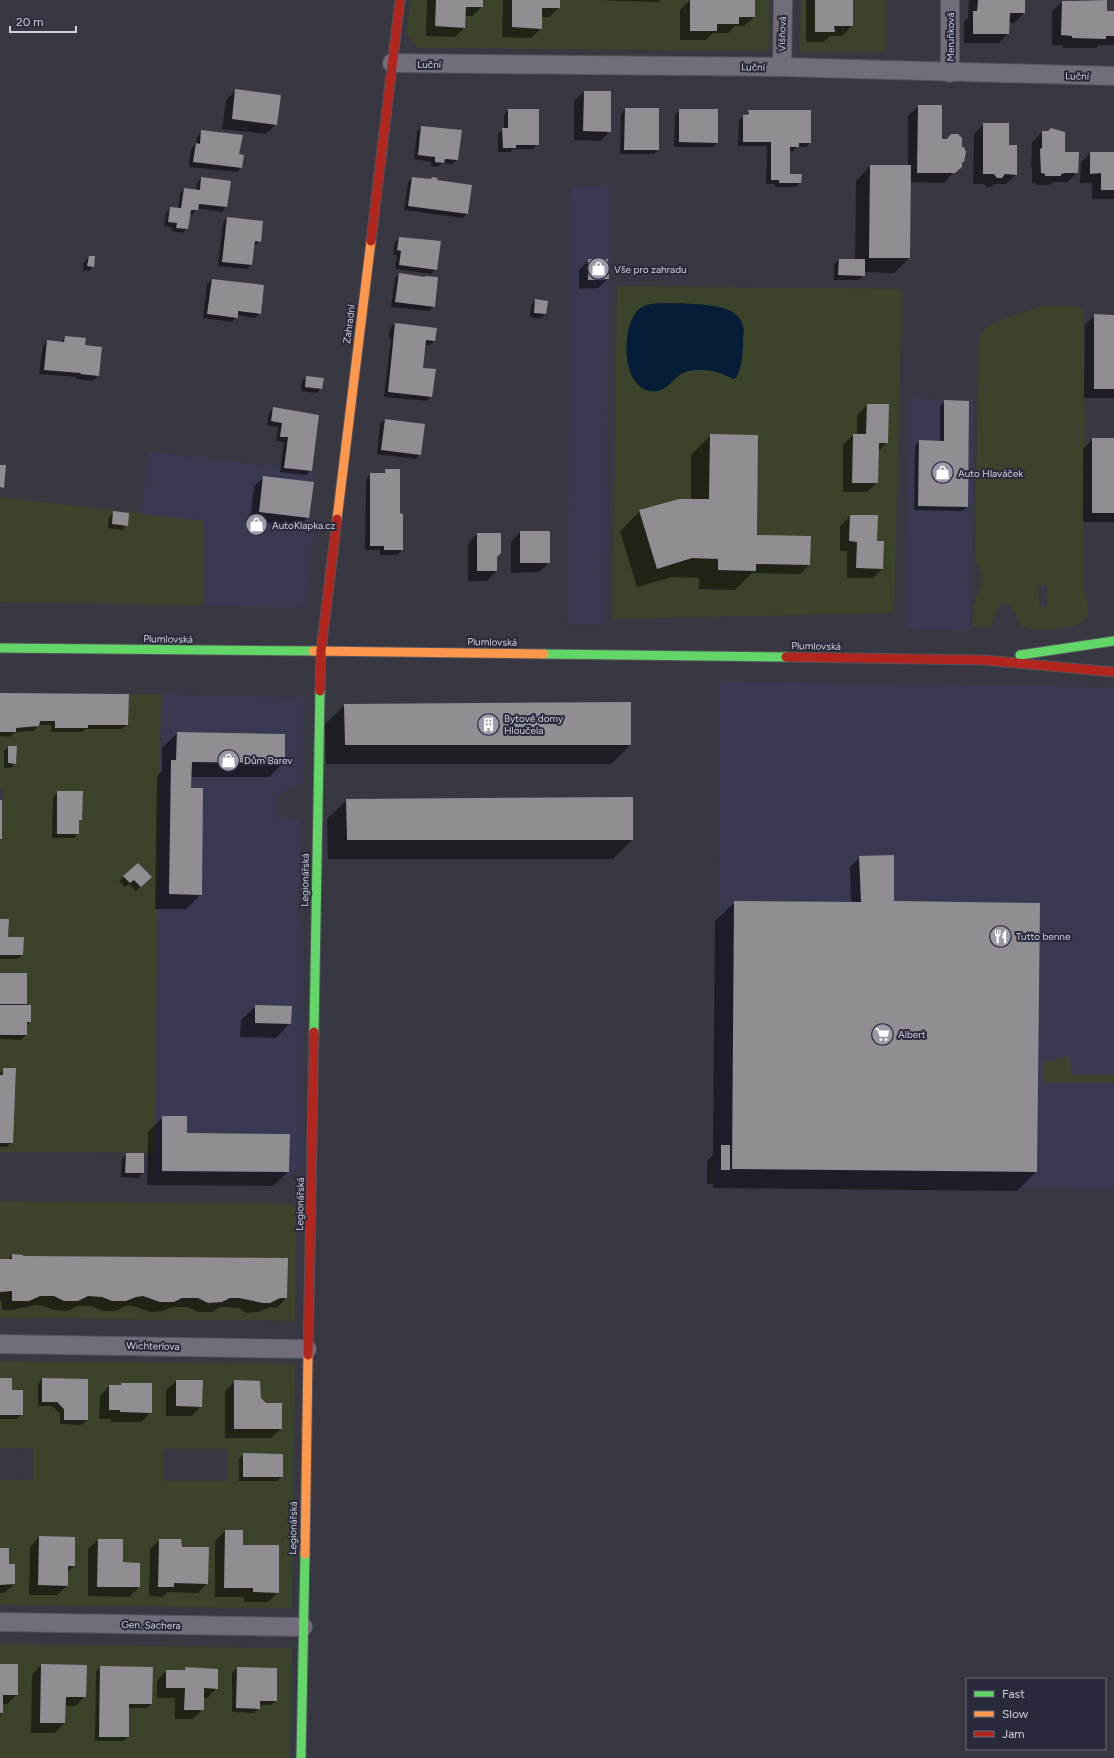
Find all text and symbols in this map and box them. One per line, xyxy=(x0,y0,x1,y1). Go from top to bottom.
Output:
scale bar xyxy=(10,8,76,34)
street label: Meruňková xyxy=(944,12,957,62)
text: 20 m xyxy=(16,15,44,29)
street label: Višňová xyxy=(775,16,789,52)
street label: Luční xyxy=(417,58,442,71)
street label: Luční xyxy=(741,60,766,74)
street label: Luční xyxy=(1065,69,1090,83)
shop icon: Vše pro zahradu xyxy=(585,256,611,282)
place label: Vše pro zahradu xyxy=(614,263,687,276)
street label: Zahradní xyxy=(340,303,358,344)
shop icon: Auto Hlaváček xyxy=(930,460,956,486)
place label: Auto Hlaváček xyxy=(958,467,1023,480)
shop icon: AutoKlapka.cz xyxy=(243,512,269,538)
place label: AutoKlapka.cz xyxy=(272,519,336,532)
street label: Plumlovská xyxy=(143,632,193,646)
street label: Plumlovská xyxy=(467,635,517,649)
street label: Plumlovská xyxy=(791,639,841,653)
building icon: Bytové domy Hloučela xyxy=(475,711,501,737)
place label: Bytové domy Hloučela xyxy=(504,712,564,737)
shop icon: Dům Barev xyxy=(216,747,242,773)
place label: Dům Barev xyxy=(244,754,293,767)
street label: Legionářská xyxy=(298,853,312,907)
restaurant icon: Tutto benne xyxy=(988,923,1014,949)
place label: Tutto benne xyxy=(1016,930,1071,943)
supermarket icon: Albert xyxy=(870,1021,896,1047)
place label: Albert xyxy=(898,1028,926,1041)
street label: Legionářská xyxy=(293,1177,307,1231)
street label: Wichterlova xyxy=(126,1339,180,1353)
street label: Legionářská xyxy=(286,1501,300,1555)
street label: Gen. Sachera xyxy=(121,1618,181,1632)
legend xyxy=(966,1678,1106,1750)
text: Fast xyxy=(1002,1687,1025,1701)
text: Slow xyxy=(1002,1707,1029,1721)
text: Jam xyxy=(1002,1727,1025,1741)

